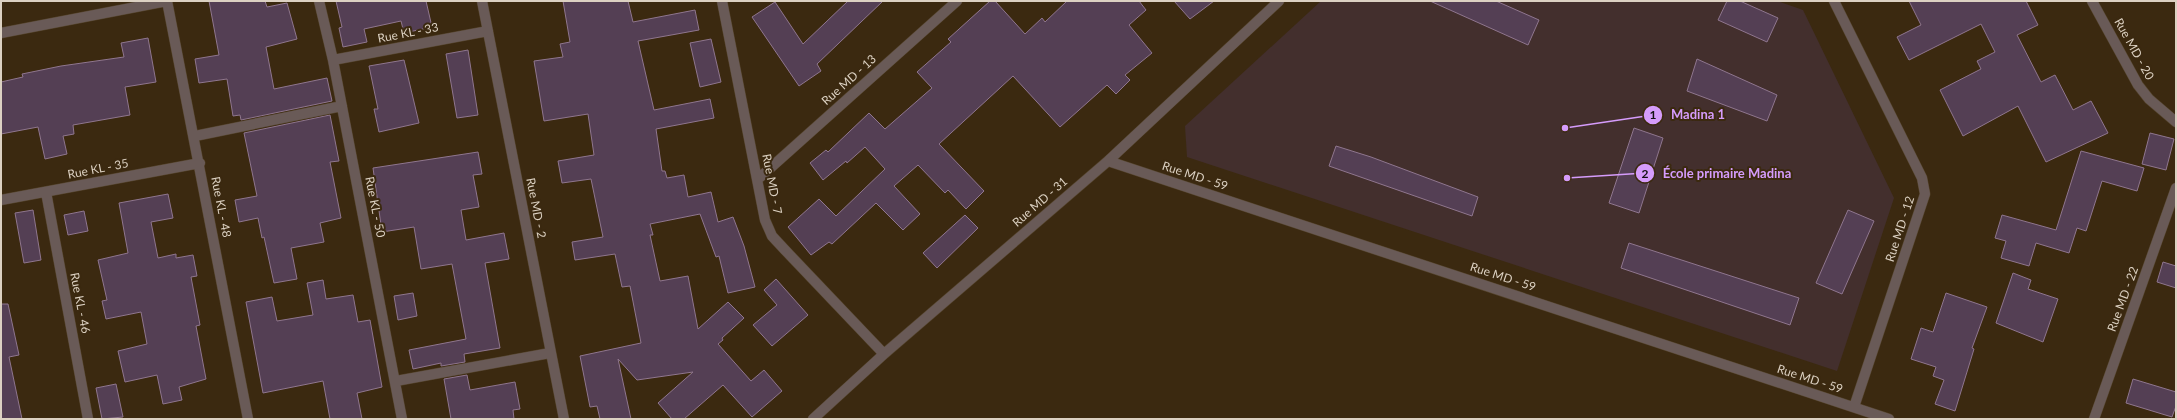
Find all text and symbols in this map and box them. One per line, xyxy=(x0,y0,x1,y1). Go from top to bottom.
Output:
street label: Rue MD - 20 xyxy=(2111,15,2158,82)
street label: Rue KL - 33 xyxy=(376,19,440,46)
street label: Rue MD - 13 xyxy=(818,51,879,108)
callout: Madina 1 xyxy=(1643,102,1733,127)
text: Madina 1 xyxy=(1671,106,1725,122)
text: 1 xyxy=(1650,107,1657,122)
street label: Rue MD - 7 xyxy=(759,152,786,215)
street label: Rue KL - 35 xyxy=(66,155,130,182)
street label: Rue MD - 59 xyxy=(1160,158,1230,193)
callout: École primaire Madina xyxy=(1635,161,1799,186)
text: École primaire Madina xyxy=(1663,165,1791,181)
text: 2 xyxy=(1642,166,1649,181)
street label: Rue MD - 31 xyxy=(1009,174,1070,230)
street label: Rue KL - 48 xyxy=(208,175,235,239)
street label: Rue KL - 50 xyxy=(362,175,389,239)
street label: Rue MD - 2 xyxy=(523,176,550,239)
street label: Rue MD - 12 xyxy=(1882,194,1917,264)
street label: Rue MD - 59 xyxy=(1468,259,1538,294)
street label: Rue MD - 22 xyxy=(2104,264,2141,333)
street label: Rue KL - 46 xyxy=(67,271,94,335)
street label: Rue MD - 59 xyxy=(1775,361,1845,396)

